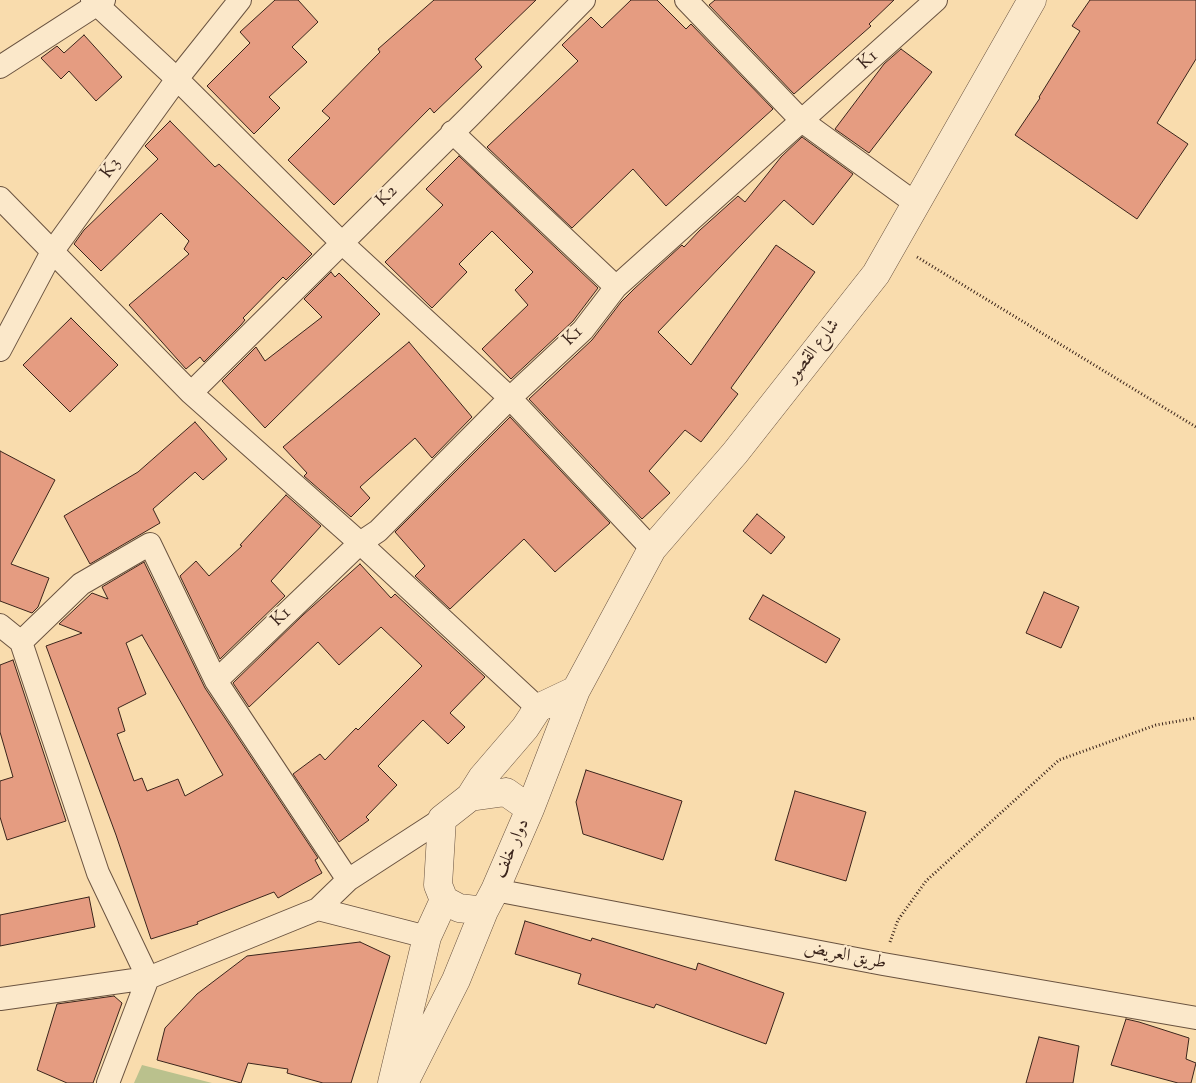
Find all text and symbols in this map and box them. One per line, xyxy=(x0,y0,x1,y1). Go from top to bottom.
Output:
street label: K1 xyxy=(855,47,883,75)
street label: K3 xyxy=(97,154,127,184)
street label: K2 xyxy=(373,182,403,212)
street label: شارع القصور xyxy=(782,316,846,388)
street label: K1 xyxy=(560,323,588,351)
street label: K1 xyxy=(268,604,296,632)
street label: دوار خلف xyxy=(490,816,536,882)
street label: طريق العريض xyxy=(802,938,888,976)

